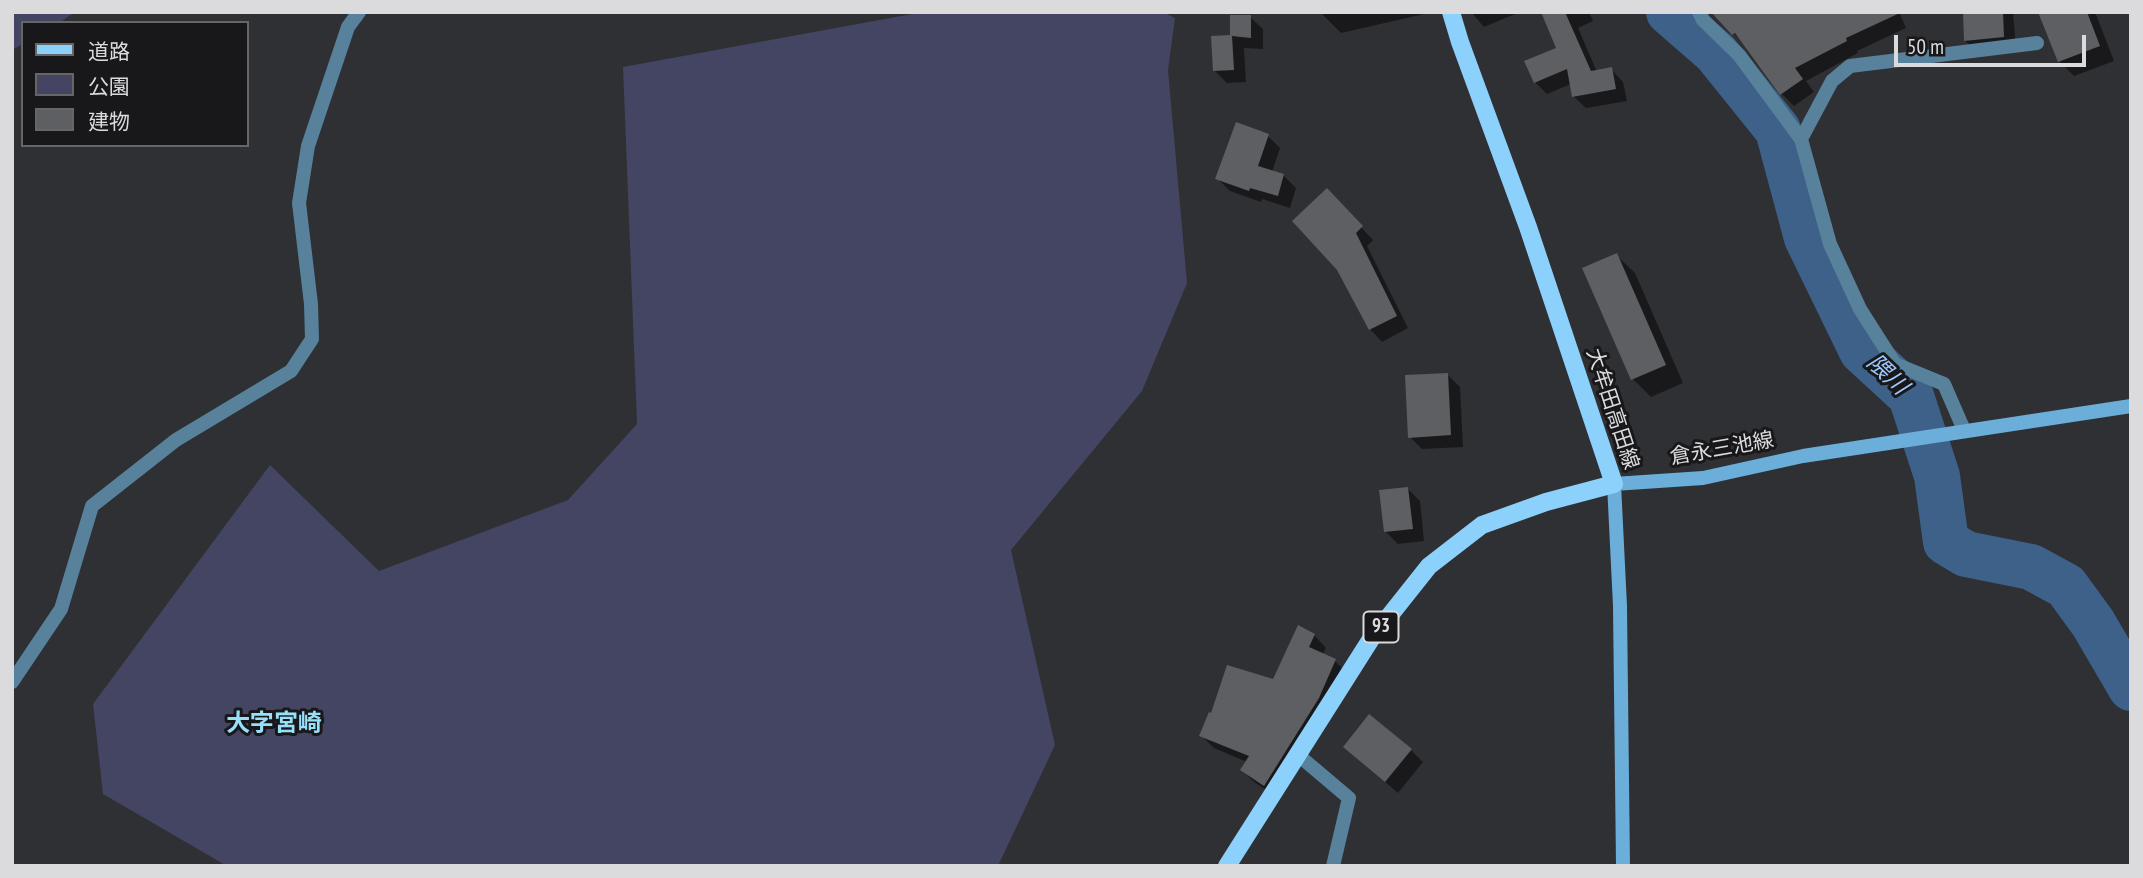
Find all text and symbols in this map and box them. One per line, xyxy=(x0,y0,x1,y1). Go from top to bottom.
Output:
legend xyxy=(21,21,248,147)
scale bar xyxy=(1898,21,2090,65)
text: 50 m xyxy=(1907,33,1944,60)
text: 道路 xyxy=(88,38,130,65)
text: 公園 xyxy=(88,73,130,100)
text: 建物 xyxy=(88,108,130,135)
street label: 大牟田高田線 xyxy=(1581,345,1643,473)
water label: 隈川 xyxy=(1861,349,1913,401)
street label: 倉永三池線 xyxy=(1668,427,1776,471)
road number: 93 xyxy=(1364,612,1398,642)
district label: 大字宮崎 xyxy=(226,710,322,738)

